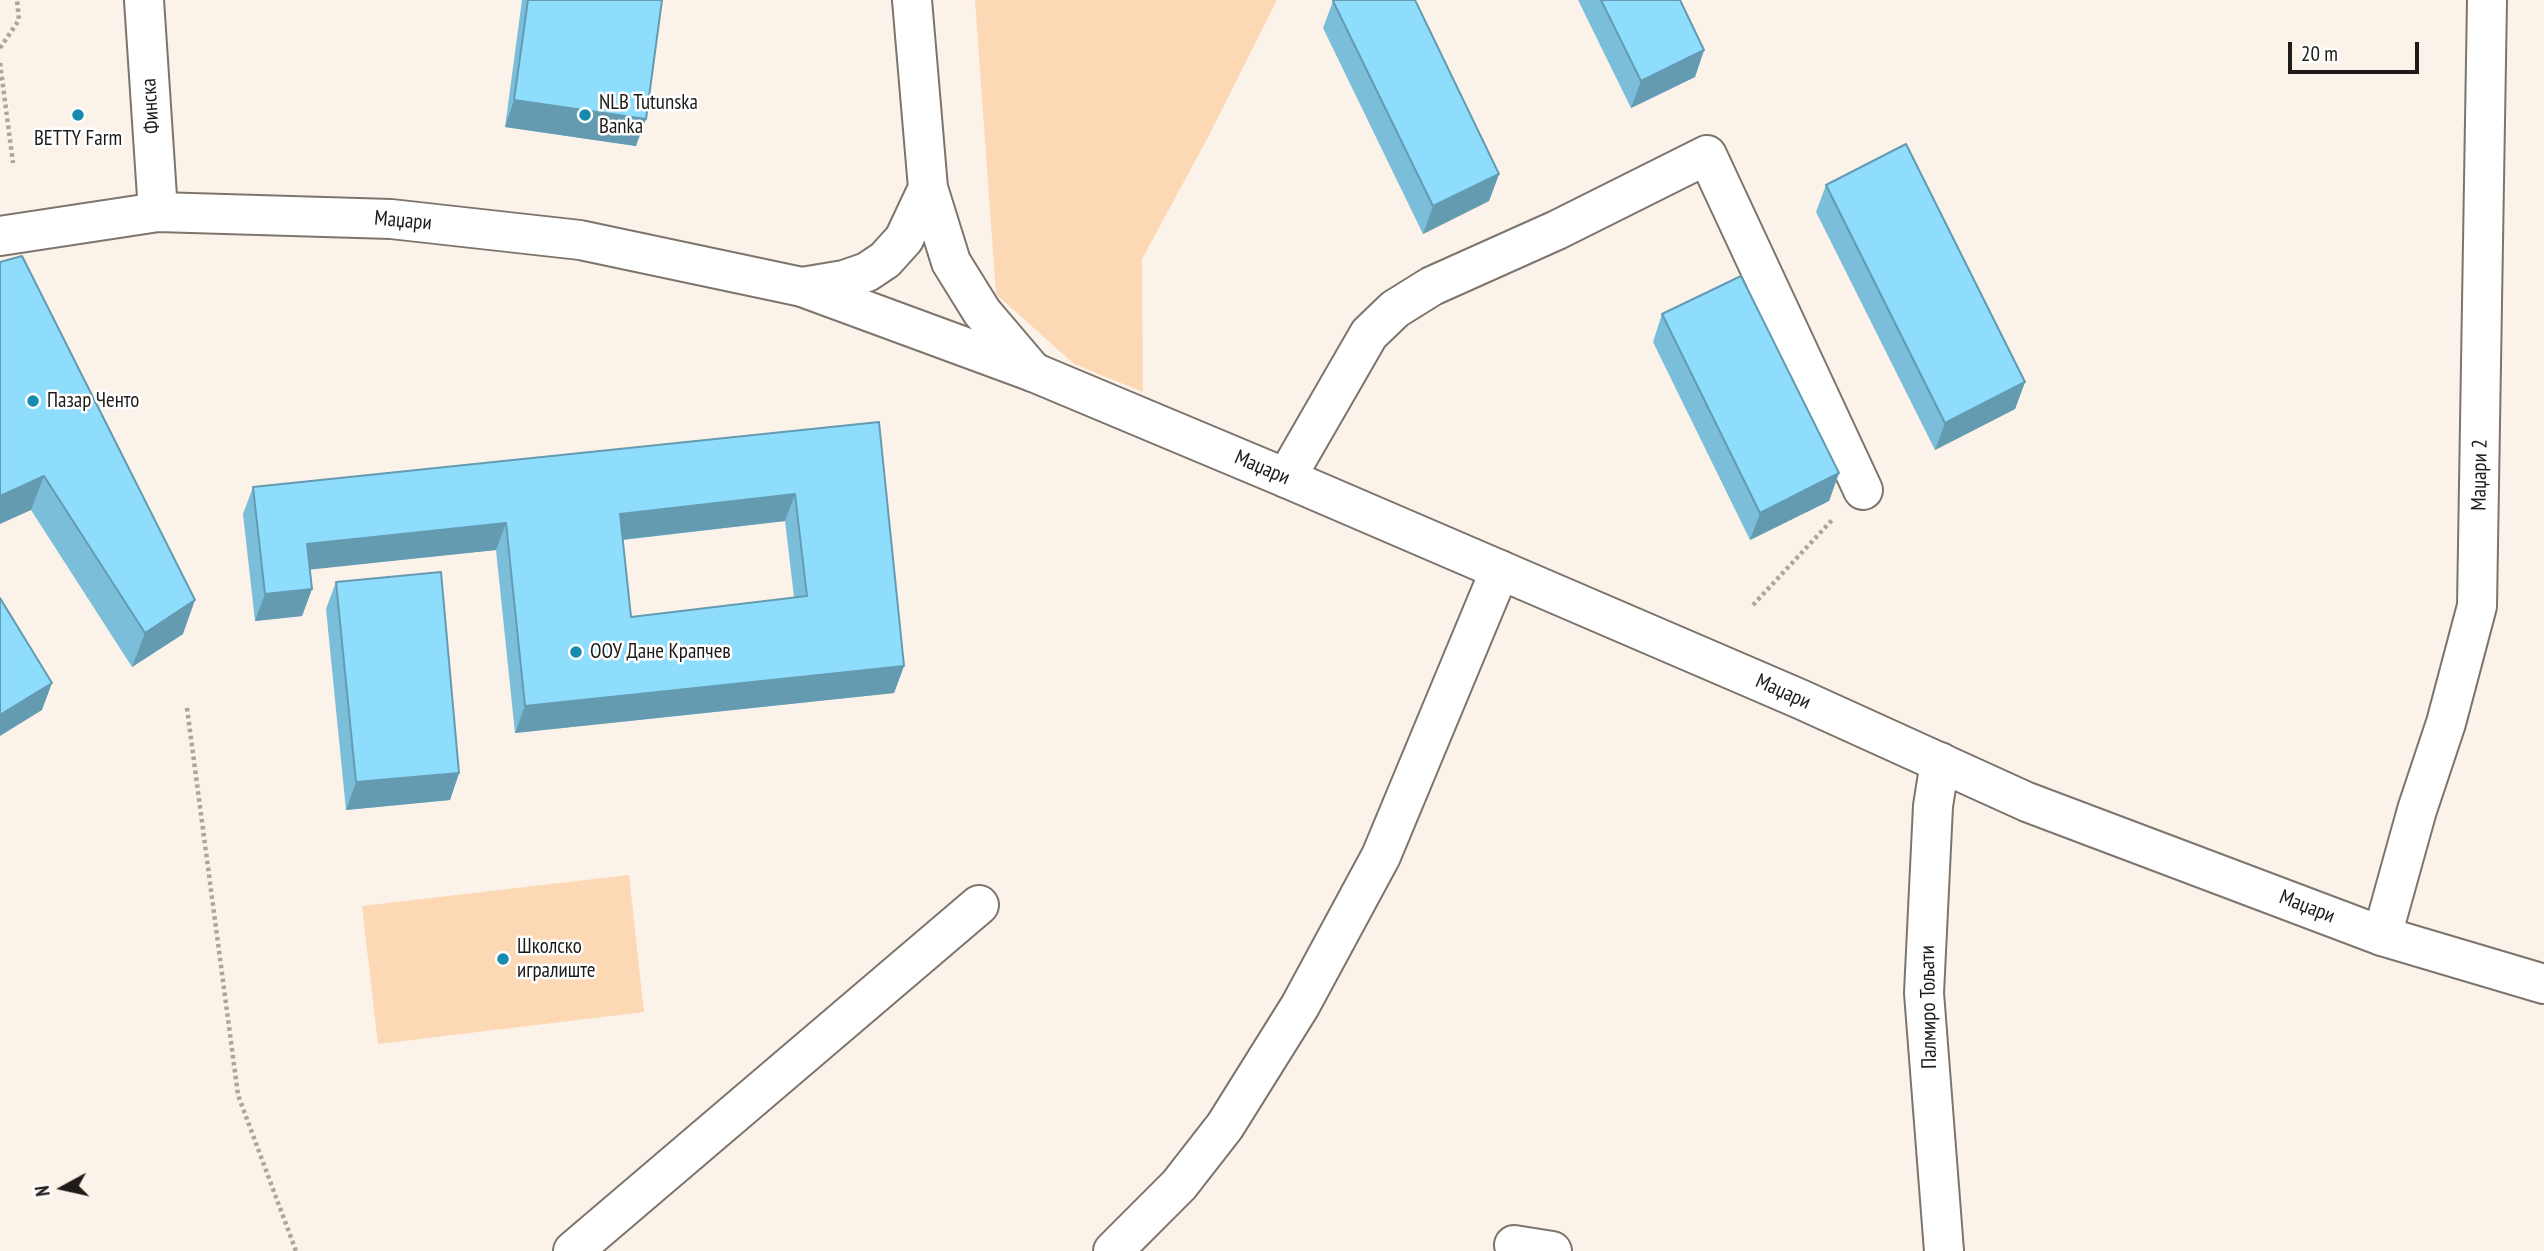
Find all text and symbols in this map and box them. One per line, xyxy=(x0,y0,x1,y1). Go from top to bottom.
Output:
scale bar xyxy=(2292,28,2423,72)
text: 20 m xyxy=(2301,40,2338,67)
street label: Финска xyxy=(136,77,166,135)
place label: NLB Tutunska Banka xyxy=(599,90,698,140)
marker: BETTY Farm xyxy=(70,107,86,123)
marker: NLB Tutunska Banka xyxy=(577,107,593,123)
place label: BETTY Farm xyxy=(34,126,122,152)
street label: Маџари xyxy=(373,206,433,236)
place label: Пазар Ченто xyxy=(47,388,139,414)
marker: Пазар Ченто xyxy=(25,393,41,409)
street label: Маџари 2 xyxy=(2467,439,2493,511)
street label: Маџари xyxy=(1231,445,1293,491)
place label: ООУ Дане Крапчев xyxy=(590,639,731,665)
marker: ООУ Дане Крапчев xyxy=(568,644,584,660)
street label: Маџари xyxy=(1752,669,1814,715)
street label: Маџари xyxy=(2276,885,2338,929)
place label: Школско игралиште xyxy=(517,934,595,984)
street label: Палмиро Тољати xyxy=(1915,945,1943,1069)
marker: Школско игралиште xyxy=(495,951,511,967)
north arrow xyxy=(28,1153,98,1223)
text: N xyxy=(30,1184,55,1198)

